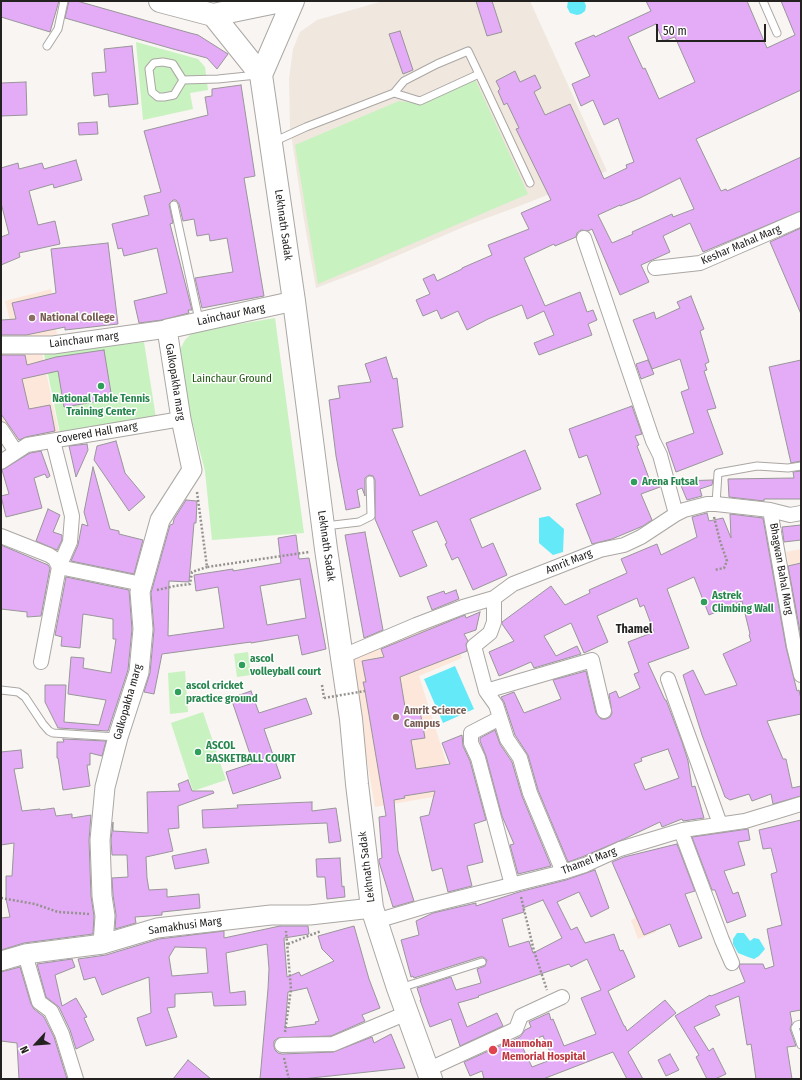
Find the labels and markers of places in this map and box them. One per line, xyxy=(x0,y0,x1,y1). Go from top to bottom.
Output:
place label: National College xyxy=(40,311,115,325)
marker: National College xyxy=(27,313,37,323)
marker: National Table Tennis Training Center xyxy=(96,381,106,391)
place label: National Table Tennis Training Center xyxy=(52,392,150,418)
place label: Arena Futsal xyxy=(642,475,698,489)
marker: Arena Futsal xyxy=(629,477,639,487)
place label: Astrek Climbing Wall xyxy=(712,589,774,615)
marker: Astrek Climbing Wall xyxy=(699,597,709,607)
place label: ascol volleyball court xyxy=(250,652,321,678)
marker: ascol volleyball court xyxy=(237,660,247,670)
place label: ascol cricket practice ground xyxy=(186,679,258,705)
marker: ascol cricket practice ground xyxy=(173,687,183,697)
place label: Amrit Science Campus xyxy=(404,704,466,730)
marker: Amrit Science Campus xyxy=(391,712,401,722)
place label: ASCOL BASKETBALL COURT xyxy=(206,739,296,765)
marker: ASCOL BASKETBALL COURT xyxy=(193,747,203,757)
place label: Manmohan Memorial Hospital xyxy=(502,1037,586,1063)
marker: Manmohan Memorial Hospital xyxy=(487,1044,499,1056)

